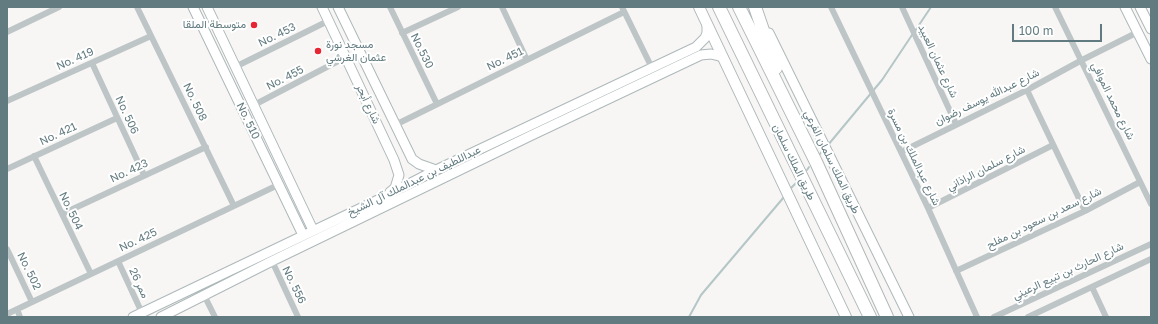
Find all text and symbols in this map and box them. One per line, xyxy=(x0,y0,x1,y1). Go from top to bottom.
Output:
scale bar xyxy=(1014,16,1104,42)
place label: متوسطة الملقا xyxy=(183,18,246,32)
marker: متوسطة الملقا xyxy=(249,20,259,30)
street label: No. 453 xyxy=(256,20,298,50)
street label: شارع عثمان العبيد xyxy=(915,22,961,100)
text: 100 m xyxy=(1019,23,1053,38)
street label: No.530 xyxy=(408,31,436,71)
place label: مسجد نورة عثمان الغرشي xyxy=(326,38,386,64)
street label: No. 451 xyxy=(484,44,526,74)
street label: No. 419 xyxy=(54,45,96,73)
marker: مسجد نورة عثمان الغرشي xyxy=(313,46,323,56)
street label: شارع محمد الموافي xyxy=(1088,60,1138,142)
street label: No. 455 xyxy=(264,63,306,93)
street label: شارع عبدالله يوسف رضوان xyxy=(933,66,1041,128)
street label: No. 508 xyxy=(180,81,210,123)
street label: شارع أبحر xyxy=(353,82,383,126)
street label: No. 506 xyxy=(112,94,142,136)
street label: No. 510 xyxy=(233,100,263,142)
street label: شارع عبدالملك بن مسرة xyxy=(885,106,943,208)
street label: طريق الملك سلمان الفرعي xyxy=(801,108,863,216)
street label: No. 421 xyxy=(37,120,79,148)
street label: طريق الملك سلمان xyxy=(770,122,818,202)
street label: عبداللطيف بن عبدالملك آل الشيخ xyxy=(345,143,483,219)
street label: شارع سلمان الراذاني xyxy=(945,143,1027,193)
street label: No. 423 xyxy=(108,156,150,186)
street label: شارع سعد بن سعود بن مفلح xyxy=(984,184,1104,252)
street label: No. 504 xyxy=(56,190,86,232)
street label: No. 425 xyxy=(117,226,159,254)
street label: شارع الحارث بن تبيع الرعيني xyxy=(1010,239,1126,303)
street label: No. 502 xyxy=(14,250,44,292)
street label: No. 556 xyxy=(279,264,309,306)
street label: ممر 26 xyxy=(126,266,152,300)

